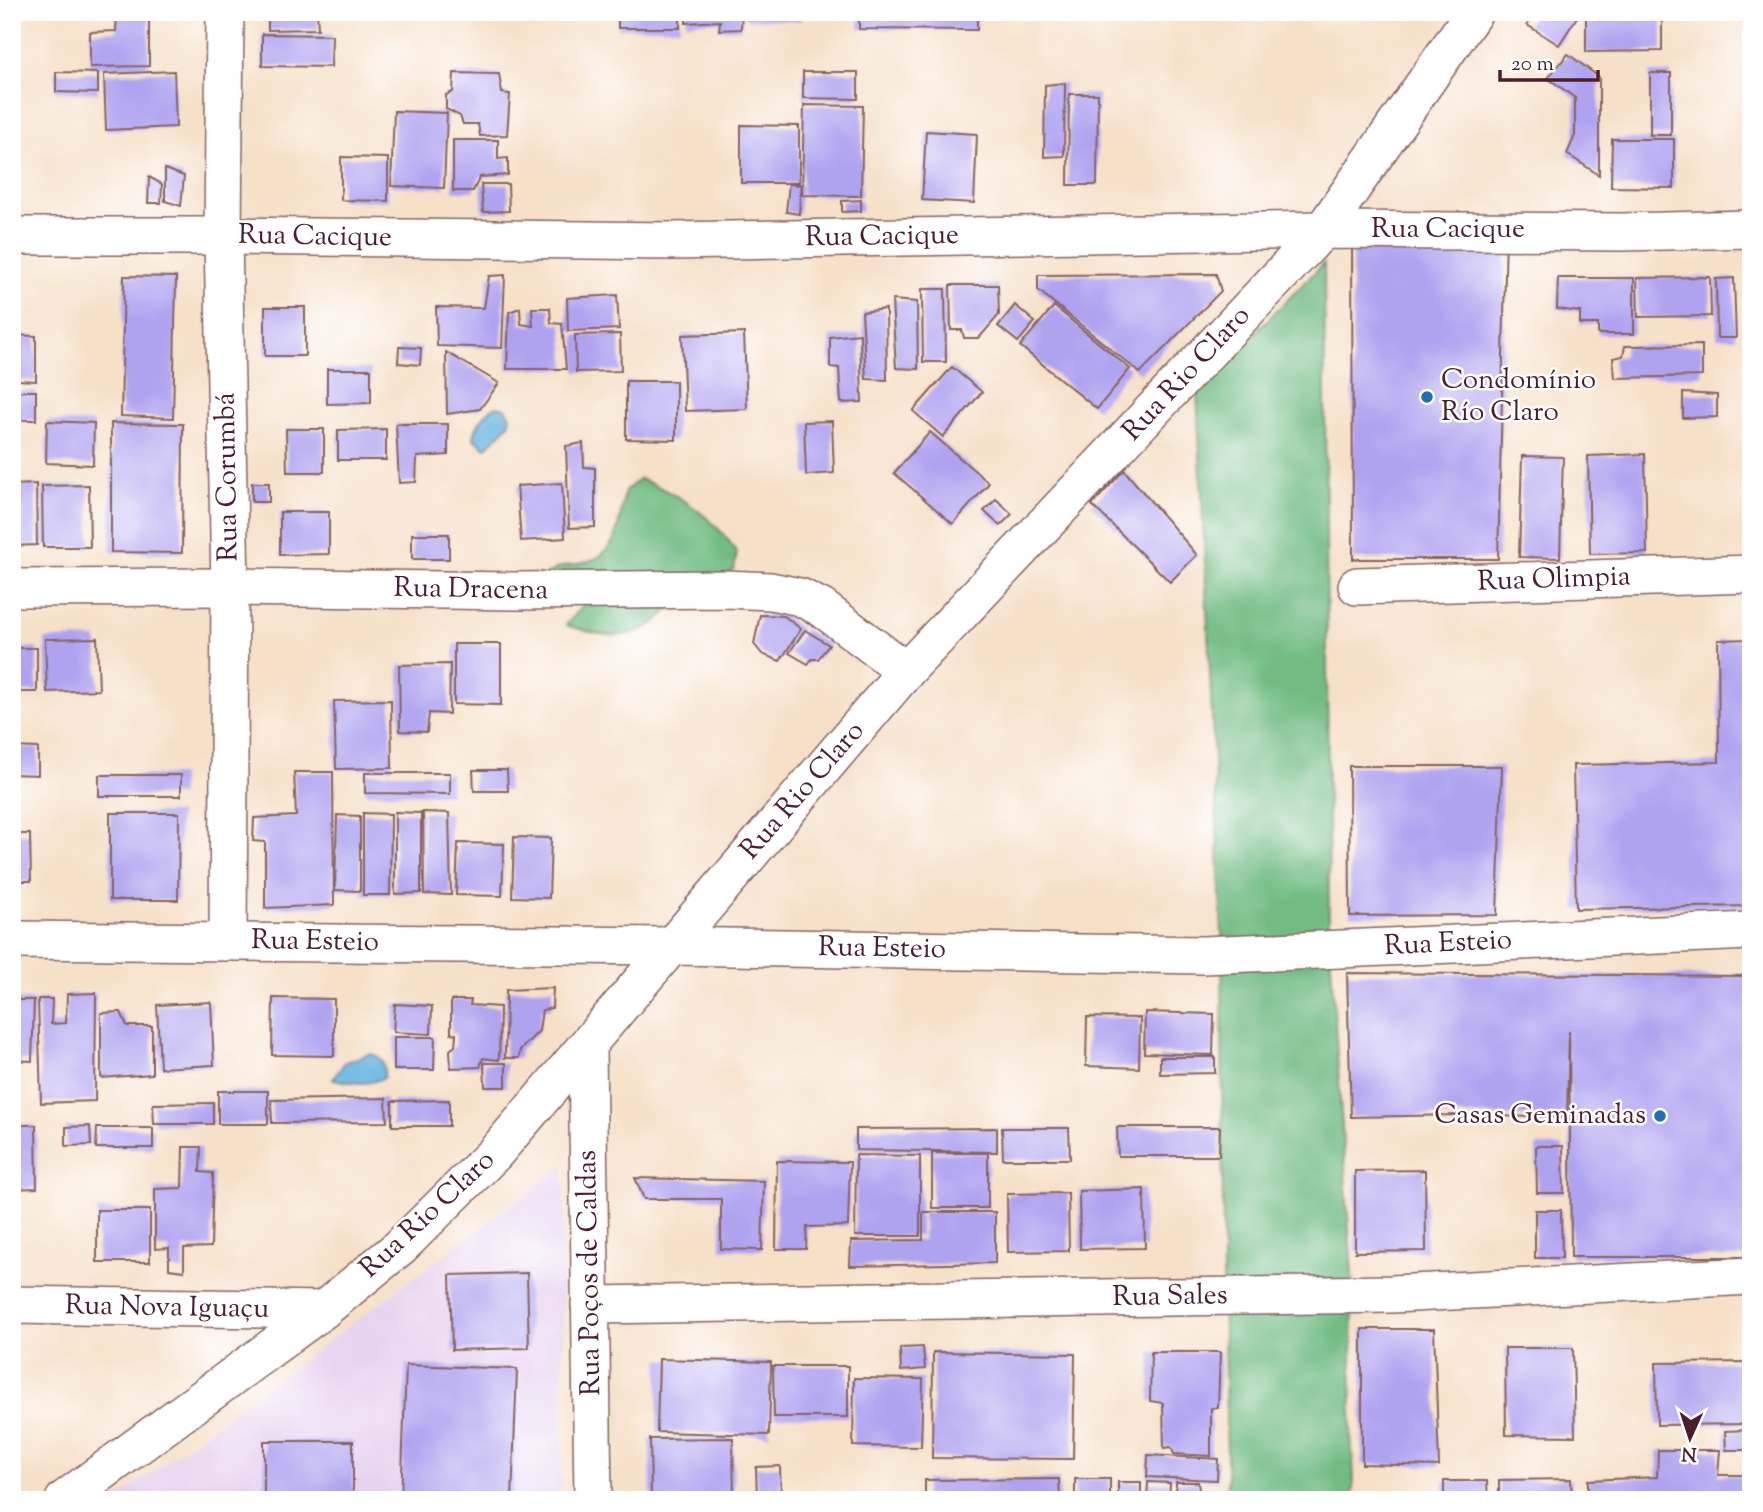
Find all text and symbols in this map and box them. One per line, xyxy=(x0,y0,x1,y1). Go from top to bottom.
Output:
scale bar xyxy=(1500,38,1598,82)
text: 20 m xyxy=(1511,50,1554,80)
street label: Rua Cacique xyxy=(1371,210,1525,250)
street label: Rua Cacique xyxy=(238,216,392,258)
street label: Rua Cacique xyxy=(805,216,959,258)
street label: Rua Rio Claro xyxy=(1114,297,1260,451)
place label: Condomínio Río Claro xyxy=(1441,361,1596,433)
marker: Condomínio Río Claro xyxy=(1419,389,1435,405)
street label: Rua Corumbá xyxy=(207,392,249,562)
street label: Rua Olimpia xyxy=(1477,557,1631,603)
street label: Rua Dracena xyxy=(393,569,549,611)
street label: Rua Rio Claro xyxy=(731,713,875,869)
street label: Rua Esteio xyxy=(251,921,379,963)
street label: Rua Esteio xyxy=(1383,921,1513,967)
street label: Rua Esteio xyxy=(818,928,946,970)
place label: Casas Geminadas xyxy=(1434,1096,1646,1136)
marker: Casas Geminadas xyxy=(1652,1108,1668,1124)
street label: Rua Rio Claro xyxy=(351,1142,505,1288)
street label: Rua Poços de Caldas xyxy=(568,1150,612,1396)
street label: Rua Sales xyxy=(1112,1276,1228,1318)
street label: Rua Nova Iguaçu xyxy=(64,1286,270,1330)
north arrow xyxy=(1654,1404,1724,1474)
text: N xyxy=(1681,1439,1698,1466)

